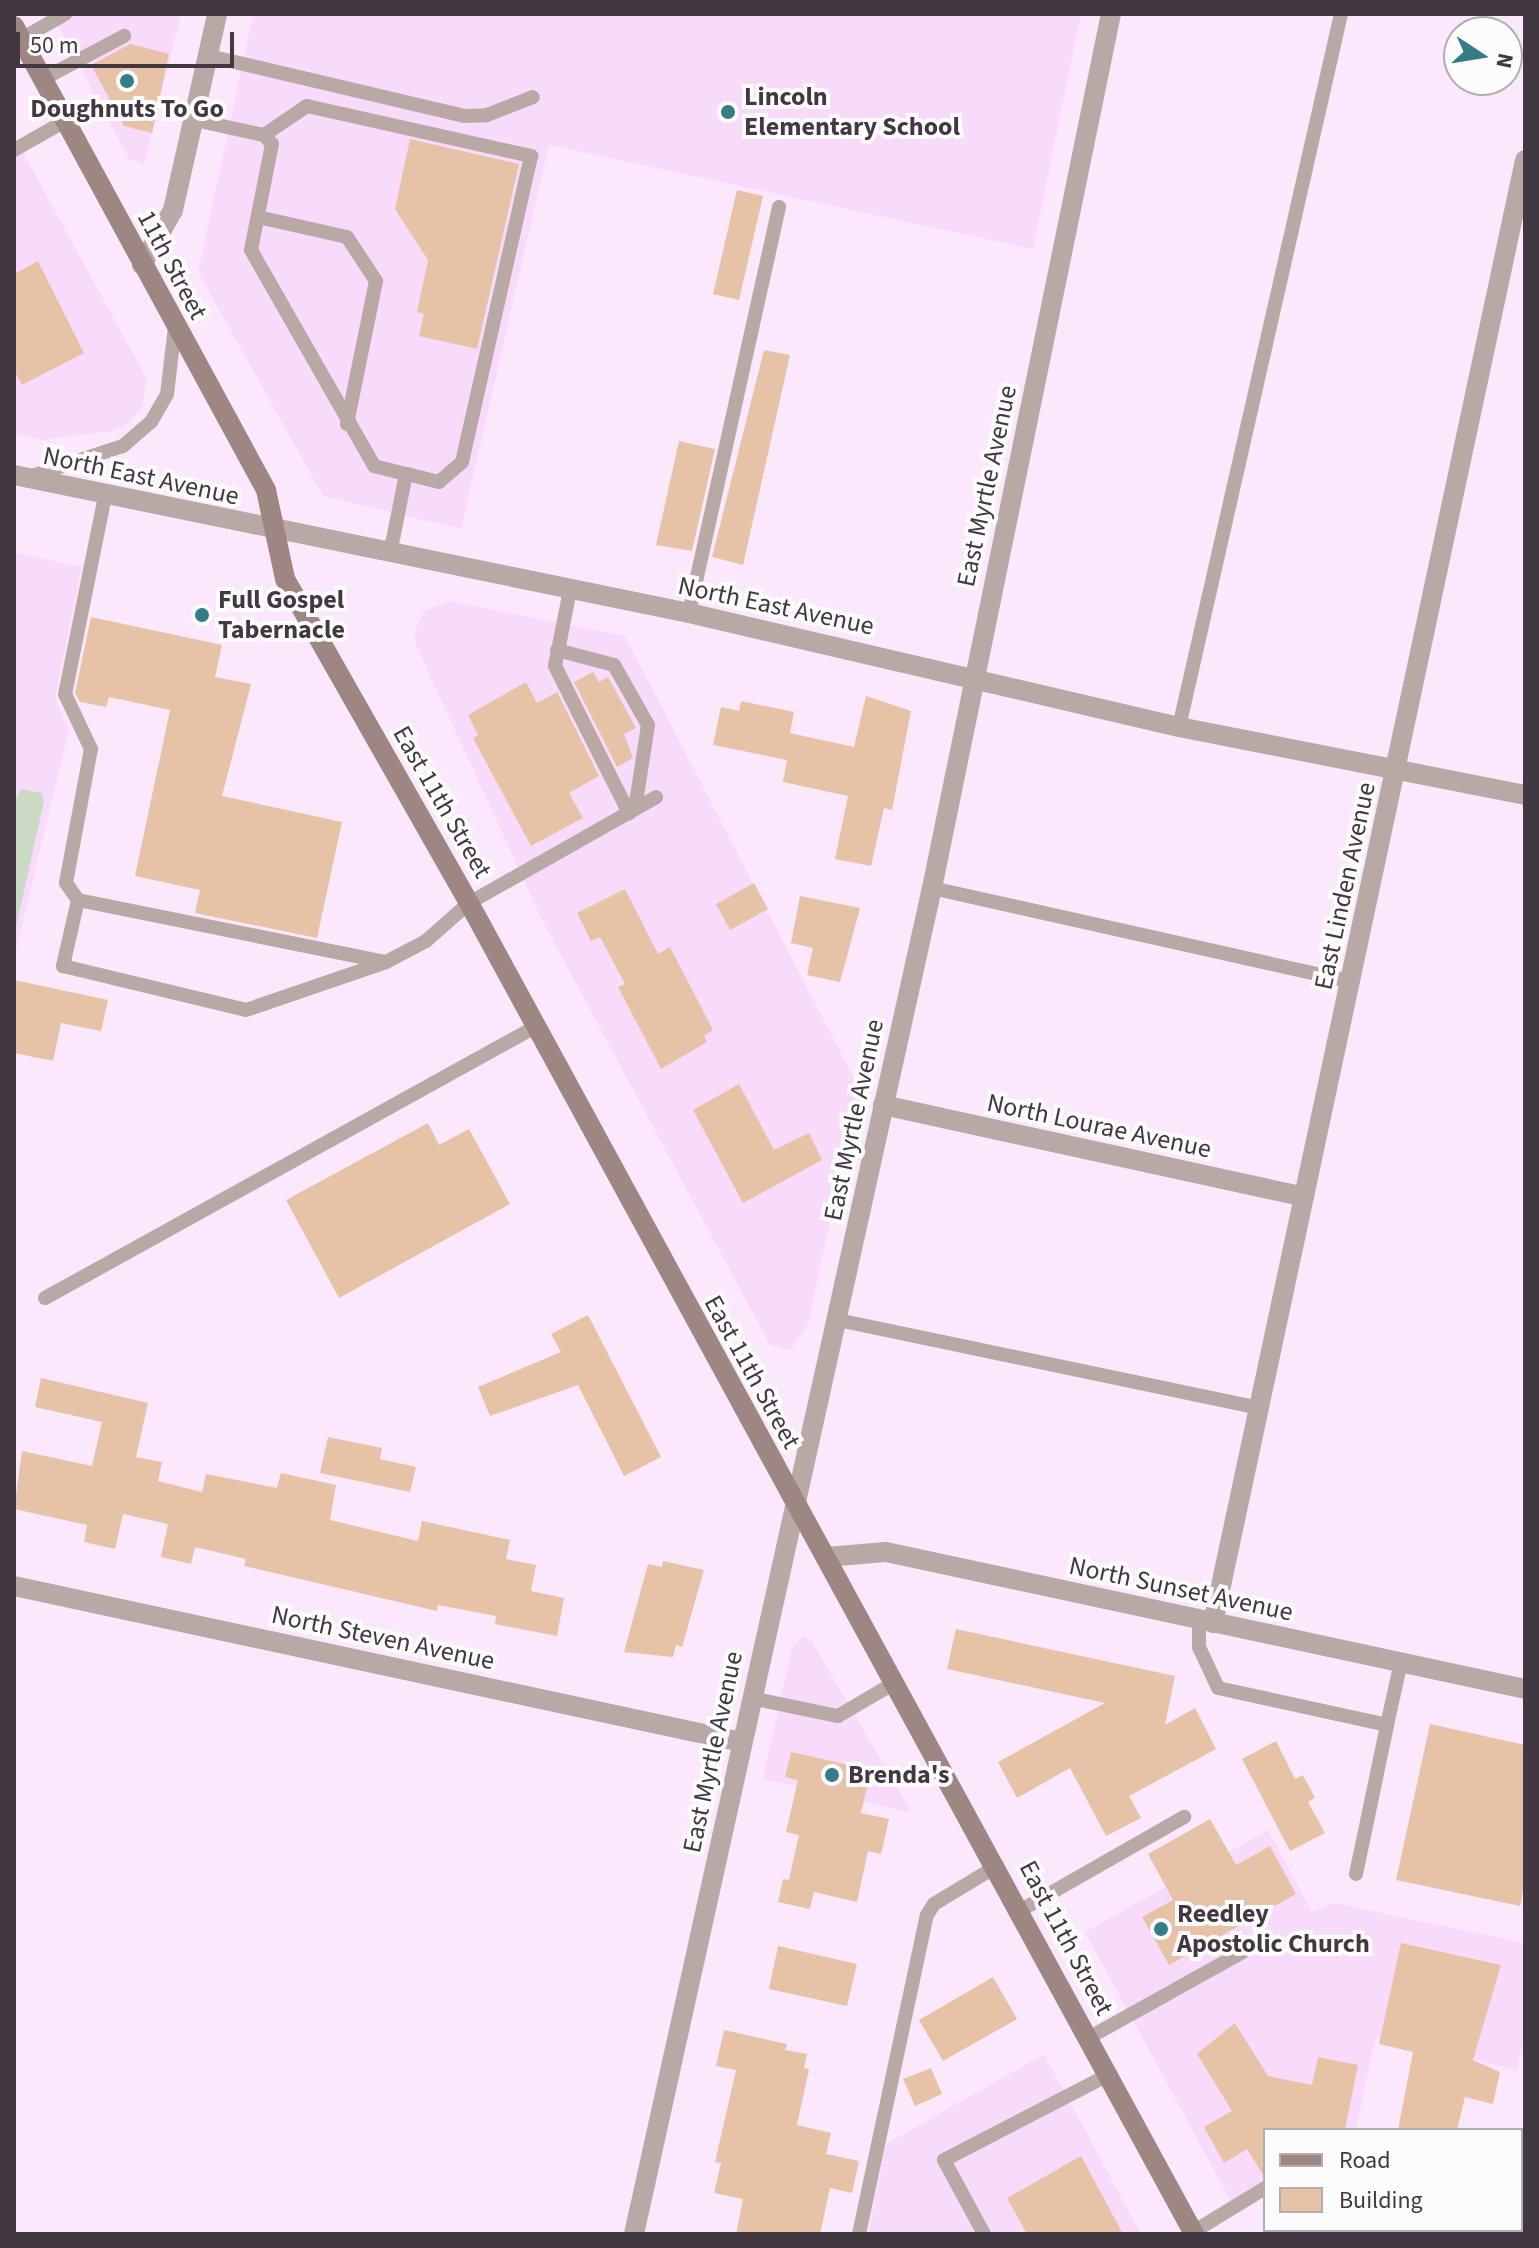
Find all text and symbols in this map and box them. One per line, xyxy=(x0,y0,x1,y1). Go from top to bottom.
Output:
scale bar xyxy=(20,16,238,66)
north arrow xyxy=(1443,16,1523,96)
text: 50 m xyxy=(30,28,79,63)
text: N xyxy=(1487,50,1522,71)
marker: Doughnuts To Go xyxy=(118,72,136,90)
place label: Lincoln Elementary School xyxy=(744,81,960,142)
place label: Doughnuts To Go xyxy=(30,93,224,125)
marker: Lincoln Elementary School xyxy=(719,103,737,121)
street label: 11th Street xyxy=(130,205,214,325)
street label: East Myrtle Avenue xyxy=(950,383,1024,589)
street label: North East Avenue xyxy=(40,440,242,512)
street label: North East Avenue xyxy=(675,570,877,642)
place label: Full Gospel Tabernacle xyxy=(218,584,345,646)
marker: Full Gospel Tabernacle xyxy=(193,606,211,624)
street label: East 11th Street xyxy=(386,720,498,884)
street label: East Linden Avenue xyxy=(1308,779,1382,993)
street label: East Myrtle Avenue xyxy=(817,1017,891,1223)
street label: North Lourae Avenue xyxy=(984,1087,1214,1165)
street label: East 11th Street xyxy=(697,1290,807,1454)
street label: North Sunset Avenue xyxy=(1066,1550,1296,1628)
street label: North Steven Avenue xyxy=(269,1599,497,1677)
street label: East Myrtle Avenue xyxy=(676,1649,750,1855)
place label: Brenda's xyxy=(848,1759,950,1791)
marker: Brenda's xyxy=(823,1766,841,1784)
street label: East 11th Street xyxy=(1012,1856,1120,2020)
place label: Reedley Apostolic Church xyxy=(1177,1898,1370,1960)
marker: Reedley Apostolic Church xyxy=(1152,1920,1170,1938)
legend xyxy=(1263,2128,1523,2232)
text: Road xyxy=(1339,2143,1391,2178)
text: Building xyxy=(1339,2183,1423,2218)

